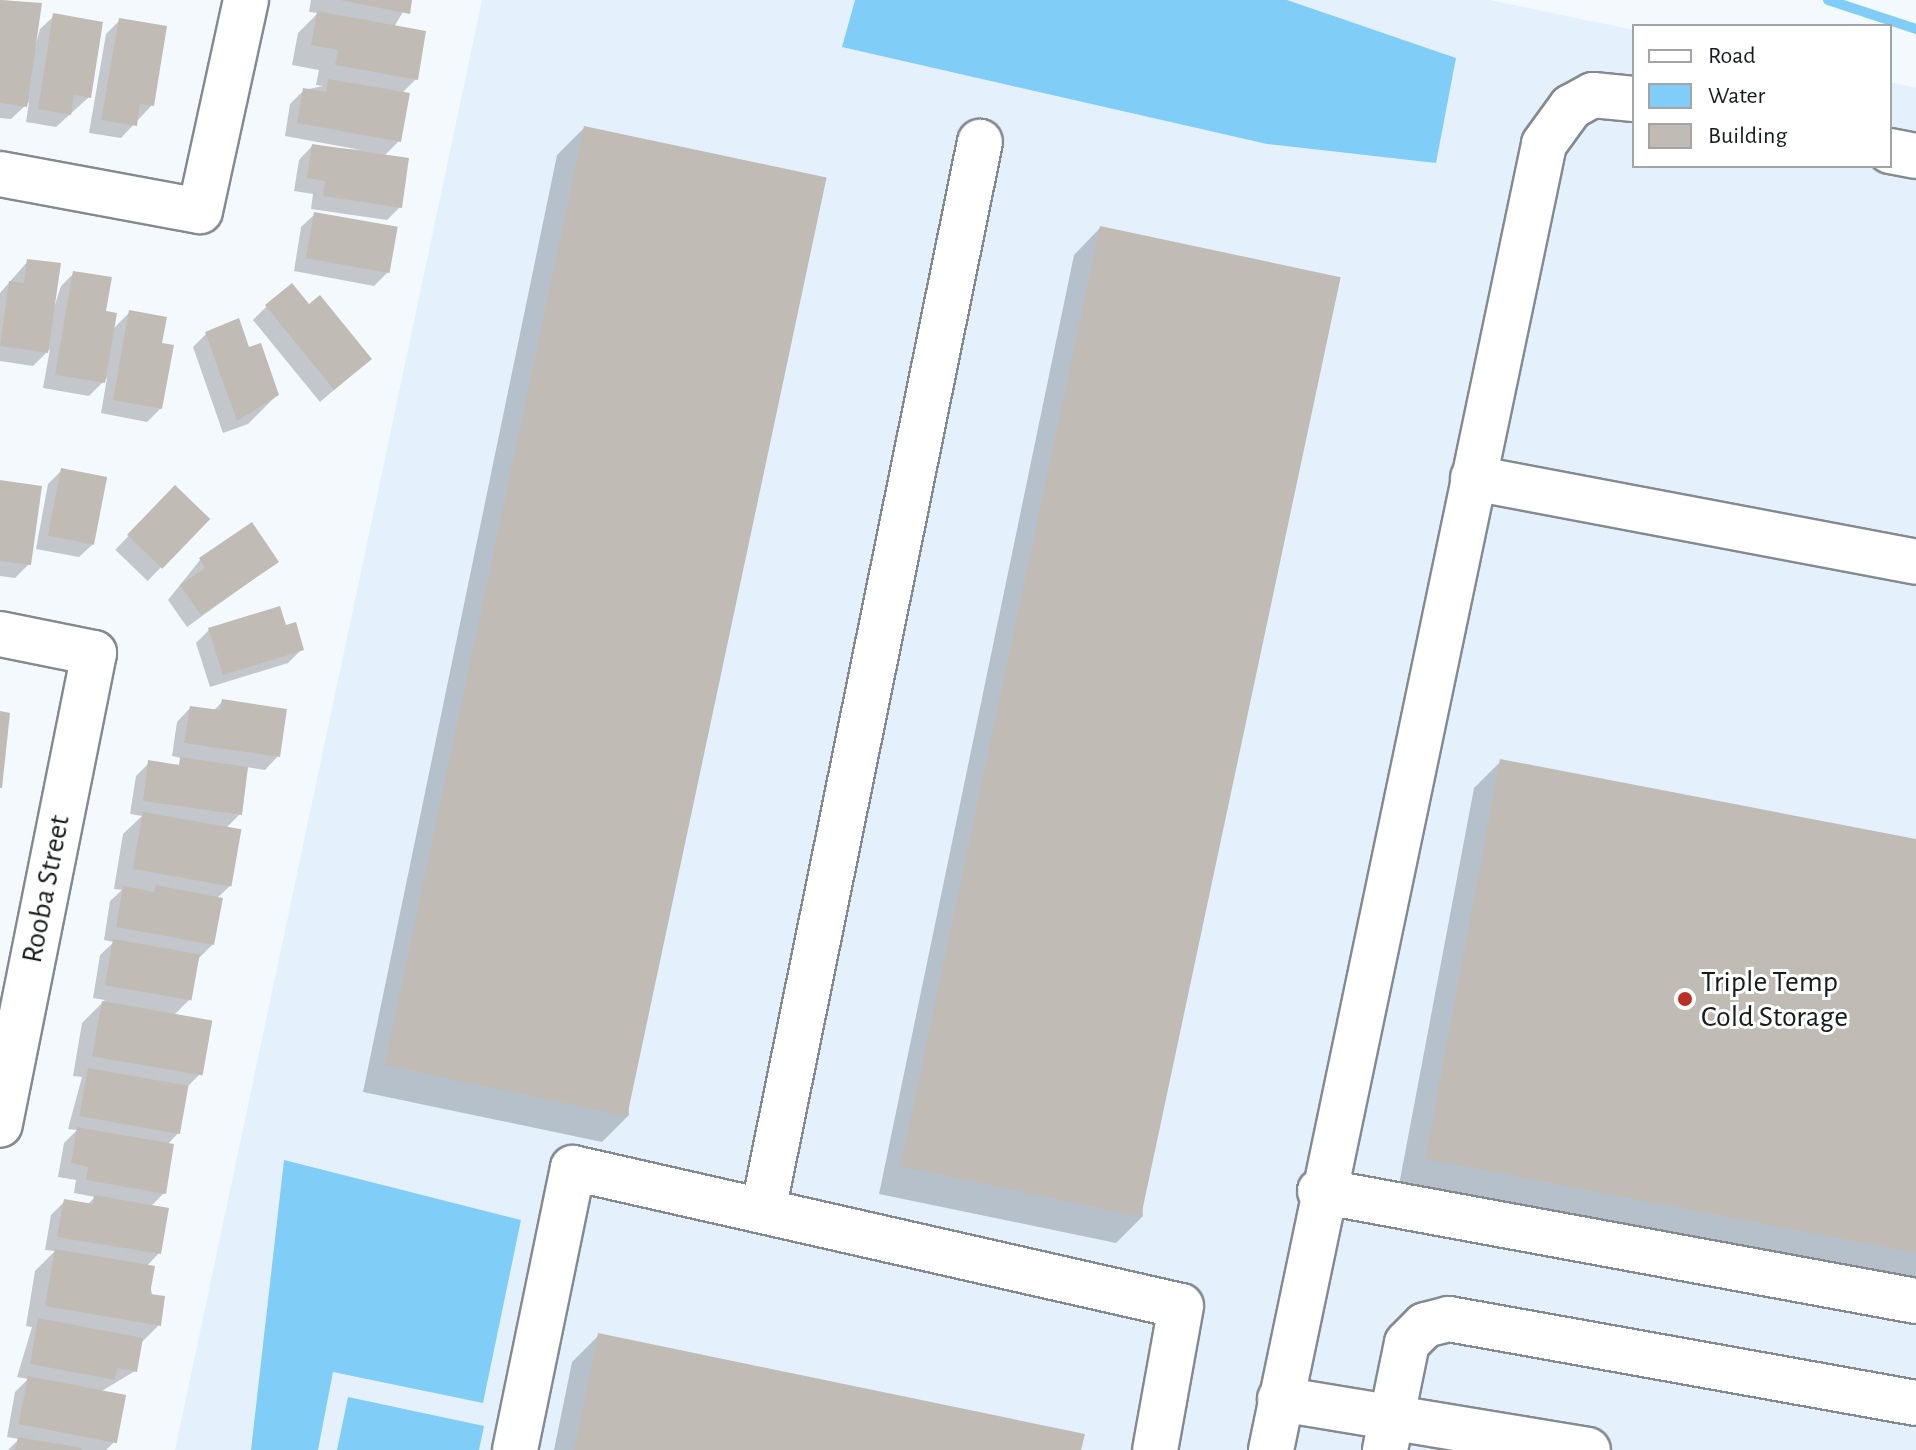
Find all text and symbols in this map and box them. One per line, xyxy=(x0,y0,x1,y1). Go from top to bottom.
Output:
legend xyxy=(1632,24,1892,168)
text: Road xyxy=(1708,44,1756,68)
text: Water xyxy=(1708,84,1765,108)
text: Building xyxy=(1708,124,1787,148)
street label: Rooba Street xyxy=(14,812,78,966)
place label: Triple Temp Cold Storage xyxy=(1701,964,1848,1034)
marker: Triple Temp Cold Storage xyxy=(1676,990,1694,1008)

